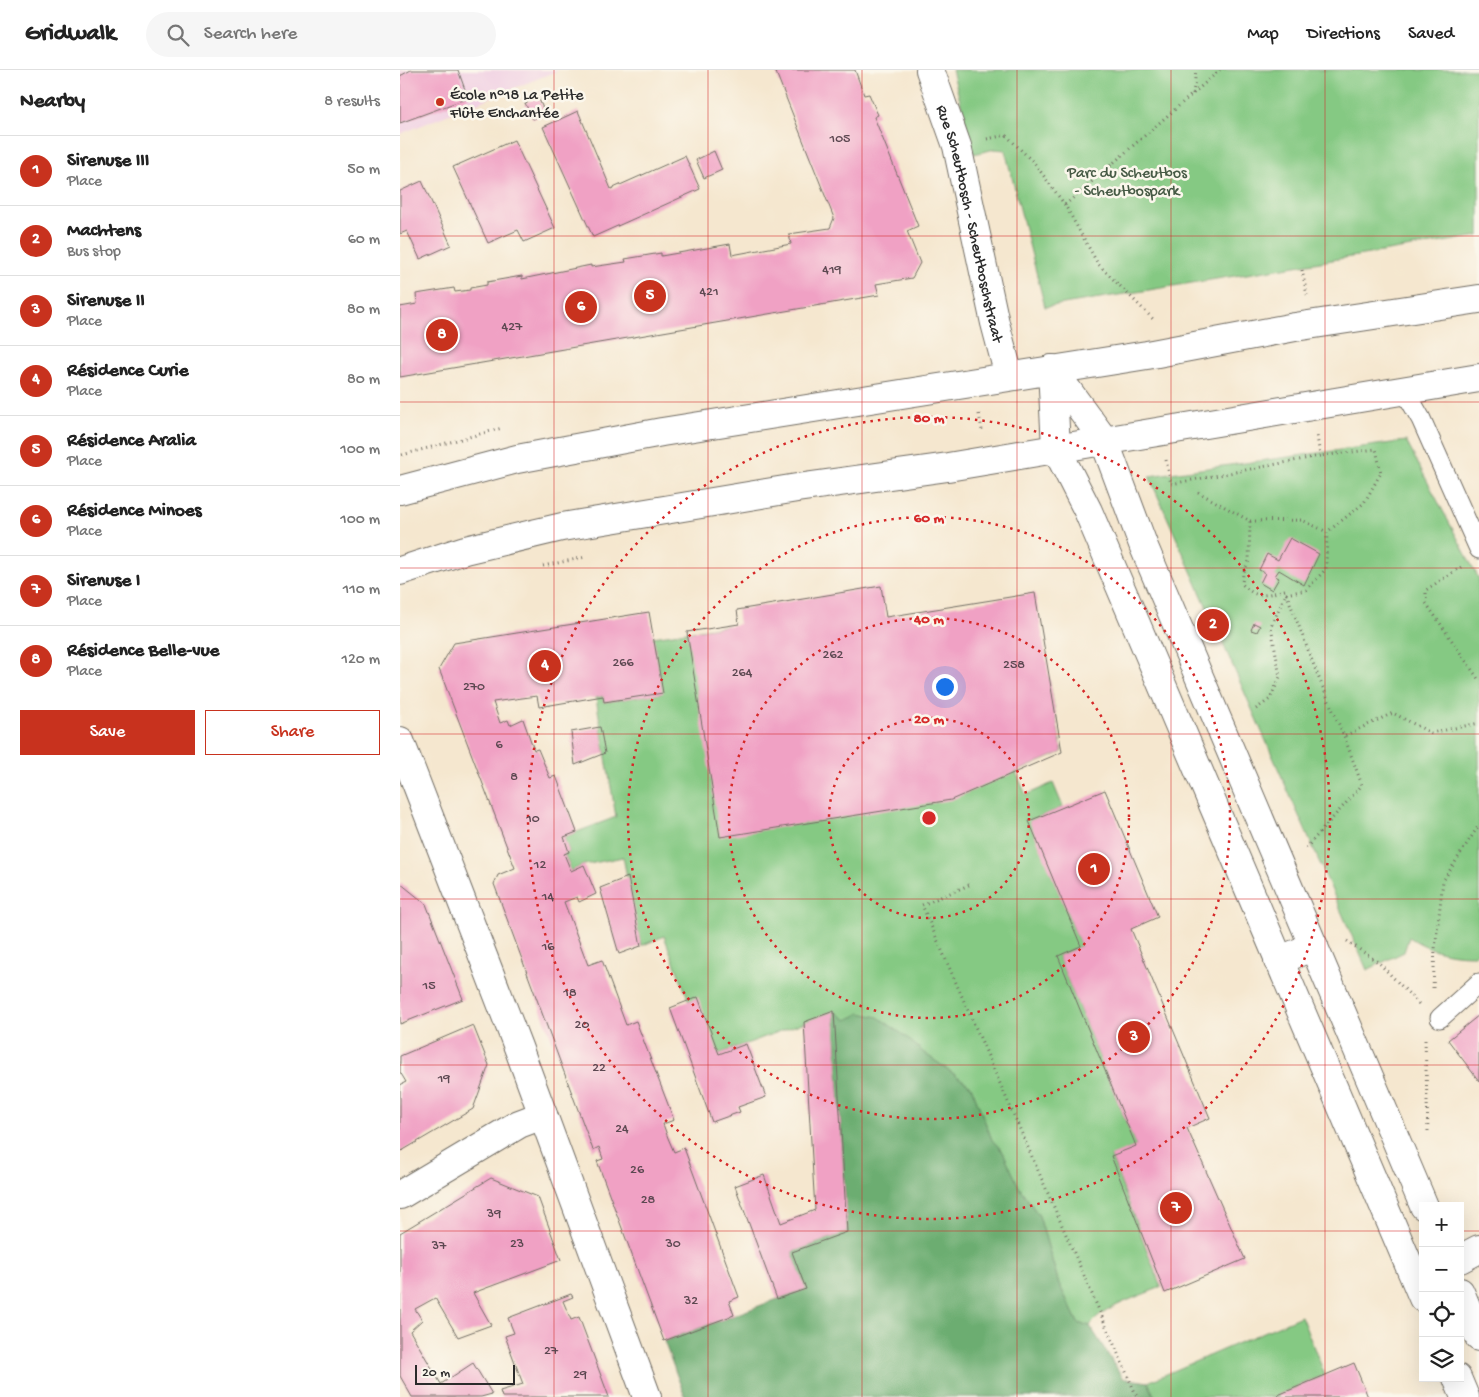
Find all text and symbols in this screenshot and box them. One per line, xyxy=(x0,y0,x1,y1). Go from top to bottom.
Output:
search box xyxy=(146,12,496,57)
text: Gridwalk xyxy=(25,20,116,49)
icon: search xyxy=(164,21,192,49)
text: Search here xyxy=(204,23,297,46)
text: Map xyxy=(1247,24,1279,45)
text: Directions xyxy=(1307,24,1380,45)
text: Saved xyxy=(1408,24,1454,45)
place label: École n°18 La Petite Flûte Enchantée xyxy=(449,87,584,124)
text: Nearby xyxy=(20,90,85,115)
text: 8 results xyxy=(324,93,380,112)
marker: École n°18 La Petite Flûte Enchantée xyxy=(434,96,446,108)
street label: Rue Scheutbosch - Scheutboschstraat xyxy=(930,103,1006,346)
house number: 105 xyxy=(829,131,850,148)
text: Sirenuse III xyxy=(67,150,149,173)
text: 1 xyxy=(33,161,39,180)
text: 50 m xyxy=(347,161,380,180)
park label: Parc du Scheutbos - Scheutbospark xyxy=(1066,165,1188,202)
text: Place xyxy=(67,173,102,192)
text: Machtens xyxy=(67,220,141,243)
text: 2 xyxy=(32,231,40,250)
text: 60 m xyxy=(348,231,380,250)
text: Bus stop xyxy=(67,243,121,262)
house number: 419 xyxy=(822,262,842,279)
pin: 5 xyxy=(634,277,666,315)
house number: 421 xyxy=(699,284,719,301)
pin: 6 xyxy=(565,288,597,326)
text: Sirenuse II xyxy=(67,290,145,313)
text: 3 xyxy=(32,301,40,320)
text: 80 m xyxy=(347,301,380,320)
text: Place xyxy=(67,313,102,332)
pin: 8 xyxy=(426,316,458,354)
house number: 427 xyxy=(502,319,523,336)
text: Résidence Curie xyxy=(67,360,188,383)
text: 4 xyxy=(32,371,40,390)
text: 80 m xyxy=(347,371,380,390)
text: Place xyxy=(67,383,102,402)
text: 80 m xyxy=(914,410,945,428)
text: Résidence Aralia xyxy=(67,430,196,453)
text: 5 xyxy=(32,441,40,460)
text: 100 m xyxy=(340,441,380,460)
text: Place xyxy=(67,453,102,472)
text: Résidence Minoes xyxy=(67,500,202,523)
text: 60 m xyxy=(914,510,945,528)
text: 6 xyxy=(32,511,40,530)
text: 100 m xyxy=(340,511,380,530)
text: Place xyxy=(67,523,102,542)
text: Sirenuse I xyxy=(67,570,140,593)
text: 7 xyxy=(32,581,40,600)
text: 110 m xyxy=(343,581,380,600)
text: Place xyxy=(67,593,102,612)
pin: 2 xyxy=(1197,606,1229,644)
text: 40 m xyxy=(913,611,944,629)
text: Résidence Belle-vue xyxy=(67,640,219,663)
pin: 4 xyxy=(529,647,561,685)
house number: 262 xyxy=(823,647,844,664)
text: 8 xyxy=(32,651,40,670)
text: 120 m xyxy=(341,651,380,670)
house number: 266 xyxy=(612,655,634,672)
house number: 258 xyxy=(1003,657,1025,674)
text: Place xyxy=(67,663,102,682)
house number: 264 xyxy=(732,665,753,682)
your location xyxy=(932,674,958,700)
house number: 270 xyxy=(463,679,485,696)
button: Save xyxy=(20,710,195,755)
button: Share xyxy=(205,710,380,755)
text: 20 m xyxy=(914,711,944,729)
house number: 6 xyxy=(495,737,503,754)
house number: 8 xyxy=(510,769,518,786)
centre of rings xyxy=(920,809,938,827)
house number: 10 xyxy=(525,811,540,828)
pin: 1 xyxy=(1078,850,1110,888)
house number: 12 xyxy=(533,857,546,874)
house number: 14 xyxy=(541,889,555,906)
house number: 16 xyxy=(541,939,555,956)
house number: 15 xyxy=(421,978,436,995)
house number: 18 xyxy=(562,985,577,1002)
house number: 20 xyxy=(575,1017,589,1034)
pin: 3 xyxy=(1118,1018,1150,1056)
house number: 22 xyxy=(592,1060,606,1077)
house number: 19 xyxy=(437,1071,450,1088)
house number: 24 xyxy=(615,1121,629,1138)
house number: 26 xyxy=(630,1162,645,1179)
pin: 7 xyxy=(1160,1189,1192,1227)
house number: 28 xyxy=(641,1192,656,1209)
map controls xyxy=(1419,1202,1464,1382)
button: + xyxy=(1419,1202,1464,1247)
house number: 39 xyxy=(486,1206,501,1223)
house number: 23 xyxy=(510,1236,524,1253)
house number: 30 xyxy=(664,1236,681,1253)
house number: 37 xyxy=(431,1238,447,1255)
button: − xyxy=(1419,1247,1464,1292)
button: locate xyxy=(1419,1292,1464,1337)
house number: 32 xyxy=(683,1293,698,1310)
button: layers xyxy=(1419,1337,1464,1382)
house number: 27 xyxy=(544,1343,559,1360)
scale bar xyxy=(415,1362,515,1385)
text: 20 m xyxy=(422,1365,450,1382)
house number: 29 xyxy=(573,1367,587,1384)

